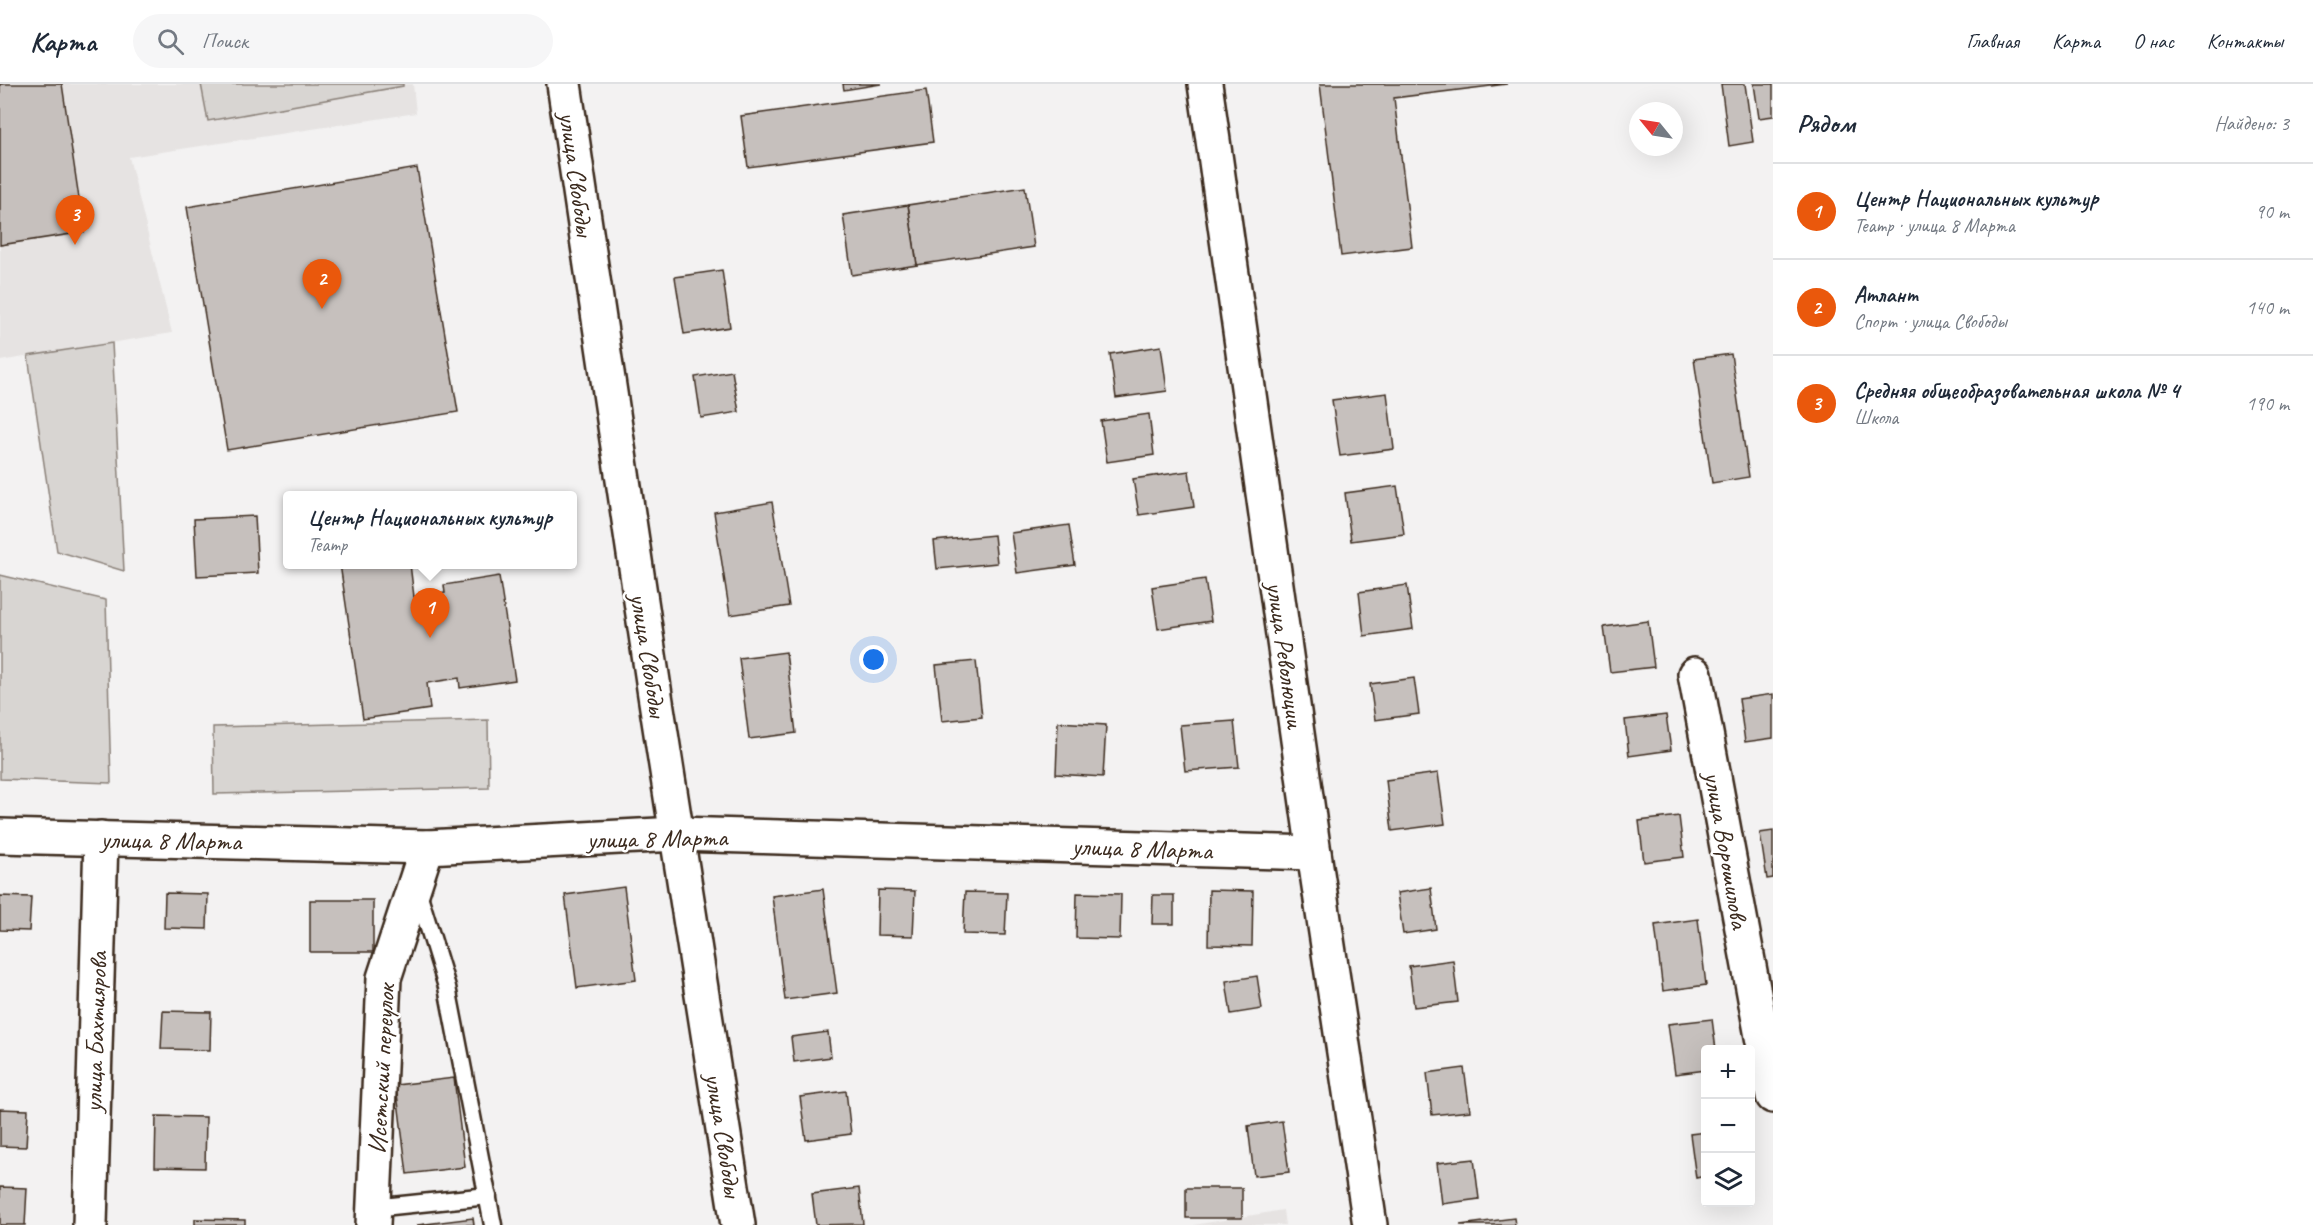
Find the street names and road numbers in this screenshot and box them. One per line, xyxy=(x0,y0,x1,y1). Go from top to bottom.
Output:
street label: улица Свободы xyxy=(551,108,602,241)
street label: улица Революции xyxy=(1259,578,1312,732)
street label: улица Свободы xyxy=(622,589,675,722)
street label: улица Ворошилова xyxy=(1696,767,1757,933)
street label: улица 8 Марта xyxy=(584,821,729,856)
street label: улица 8 Марта xyxy=(98,823,243,858)
street label: улица 8 Марта xyxy=(1069,829,1214,867)
street label: улица Бахтиярова xyxy=(76,950,115,1115)
street label: Исетский переулок xyxy=(361,981,403,1155)
street label: улица Свободы xyxy=(697,1069,750,1202)

